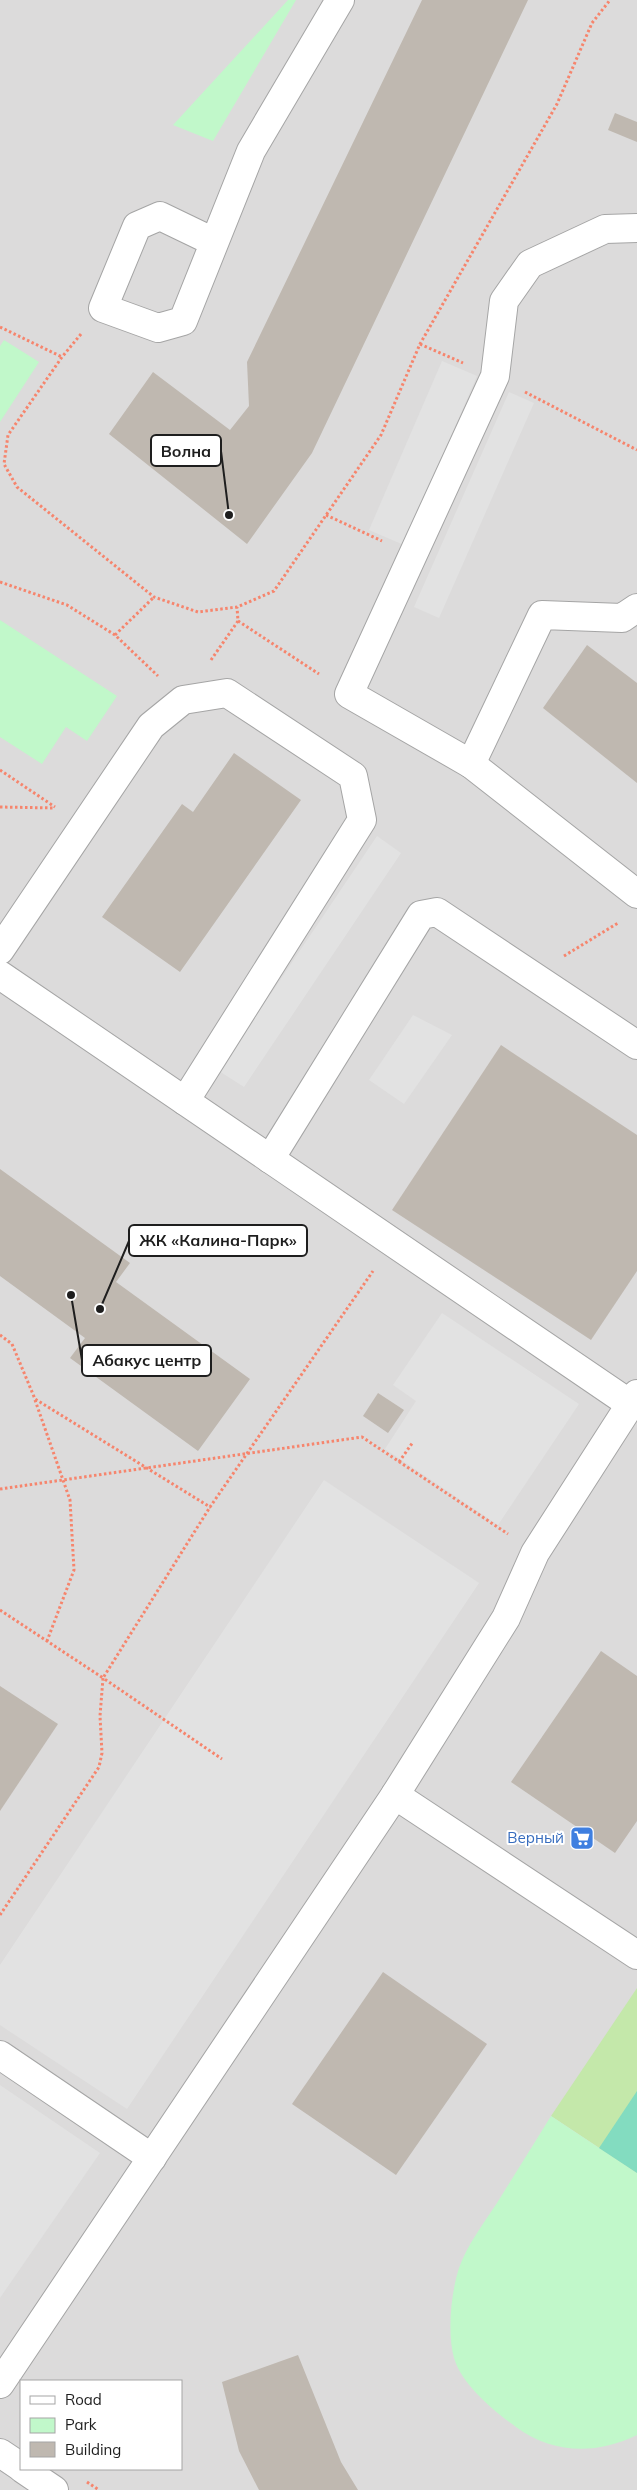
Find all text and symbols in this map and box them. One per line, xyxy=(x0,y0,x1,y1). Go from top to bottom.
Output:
callout: Волна xyxy=(151,435,221,466)
text: Волна xyxy=(161,441,211,461)
callout: ЖК «Калина-Парк» xyxy=(129,1225,307,1256)
text: ЖК «Калина-Парк» xyxy=(139,1230,297,1250)
callout: Абакус центр xyxy=(82,1345,211,1376)
text: Абакус центр xyxy=(92,1350,202,1370)
supermarket icon: Верный xyxy=(569,1825,595,1851)
place label: Верный xyxy=(507,1828,564,1847)
legend xyxy=(20,2380,182,2470)
text: Road xyxy=(65,2390,102,2409)
text: Park xyxy=(65,2415,97,2434)
text: Building xyxy=(65,2440,121,2459)

